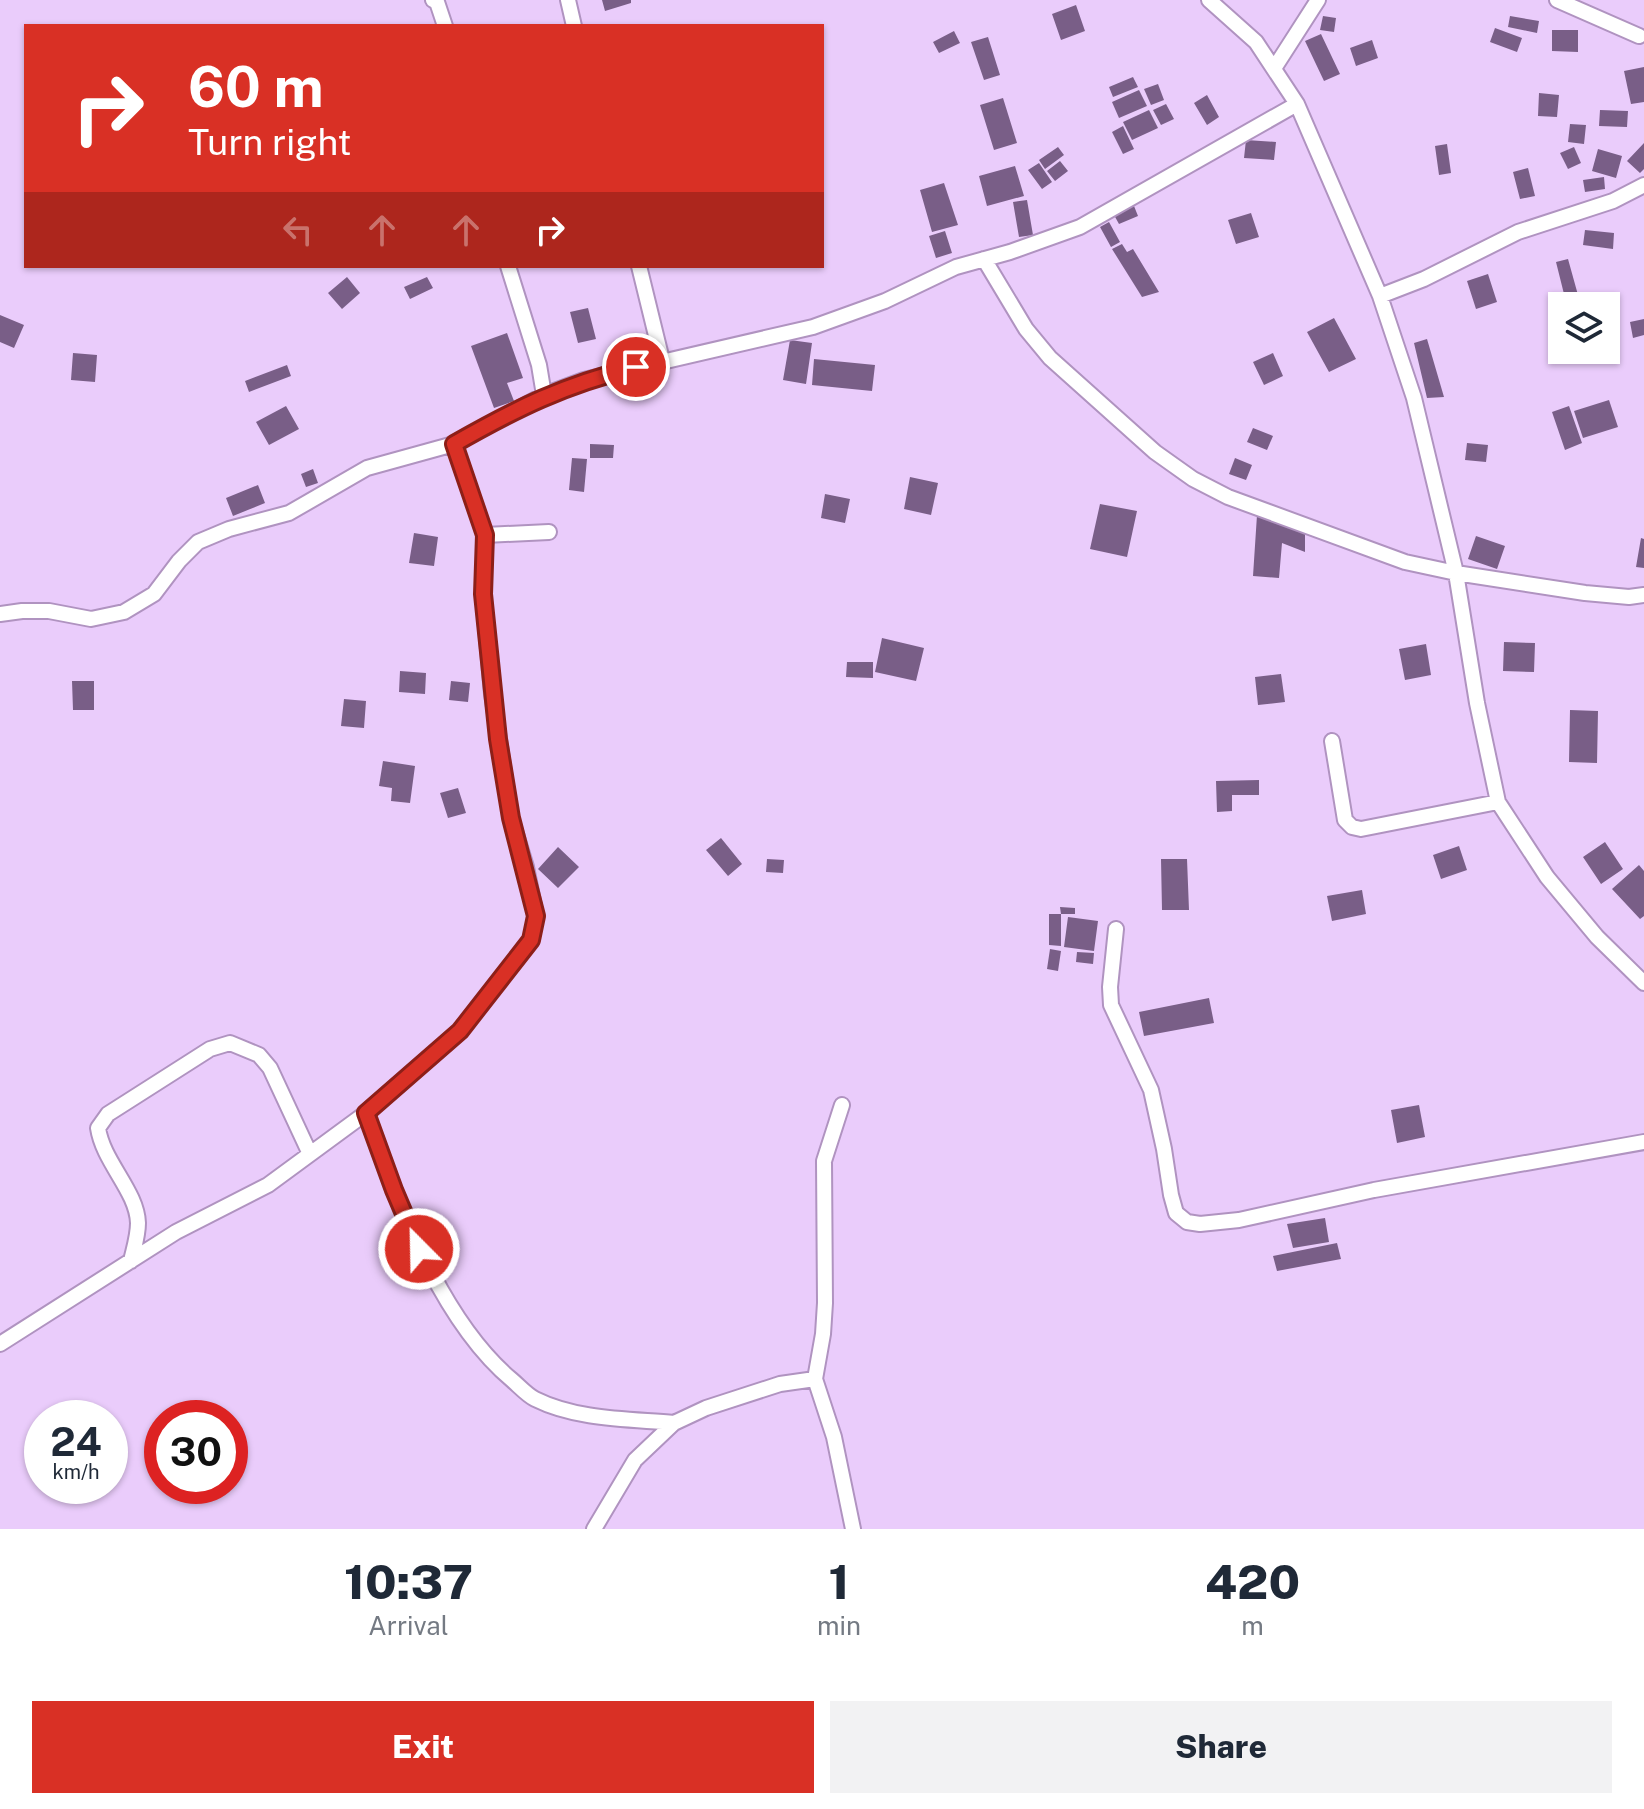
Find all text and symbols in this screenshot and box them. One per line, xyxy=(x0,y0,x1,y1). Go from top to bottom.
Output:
text: 60 m xyxy=(188,54,324,120)
icon: right xyxy=(56,56,160,160)
text: Turn right xyxy=(188,121,351,163)
icon: left xyxy=(276,208,320,252)
icon: ahead xyxy=(360,208,404,252)
icon: ahead xyxy=(444,208,488,252)
icon: right xyxy=(528,208,572,252)
map controls xyxy=(1548,292,1620,364)
button: layers xyxy=(1548,292,1620,364)
pin xyxy=(602,333,670,401)
icon: arrive xyxy=(614,345,658,389)
position arrow xyxy=(377,1207,461,1291)
speed limit sign: 30 xyxy=(144,1400,248,1504)
text: 24 xyxy=(50,1418,102,1465)
text: km/h xyxy=(52,1460,100,1484)
text: 10:37 xyxy=(344,1553,473,1610)
text: 1 xyxy=(828,1553,850,1610)
text: 420 xyxy=(1205,1553,1300,1610)
text: Arrival xyxy=(368,1610,449,1641)
text: min xyxy=(817,1610,861,1641)
text: m xyxy=(1241,1610,1264,1641)
button: Exit xyxy=(32,1701,814,1793)
button: Share xyxy=(830,1701,1612,1793)

